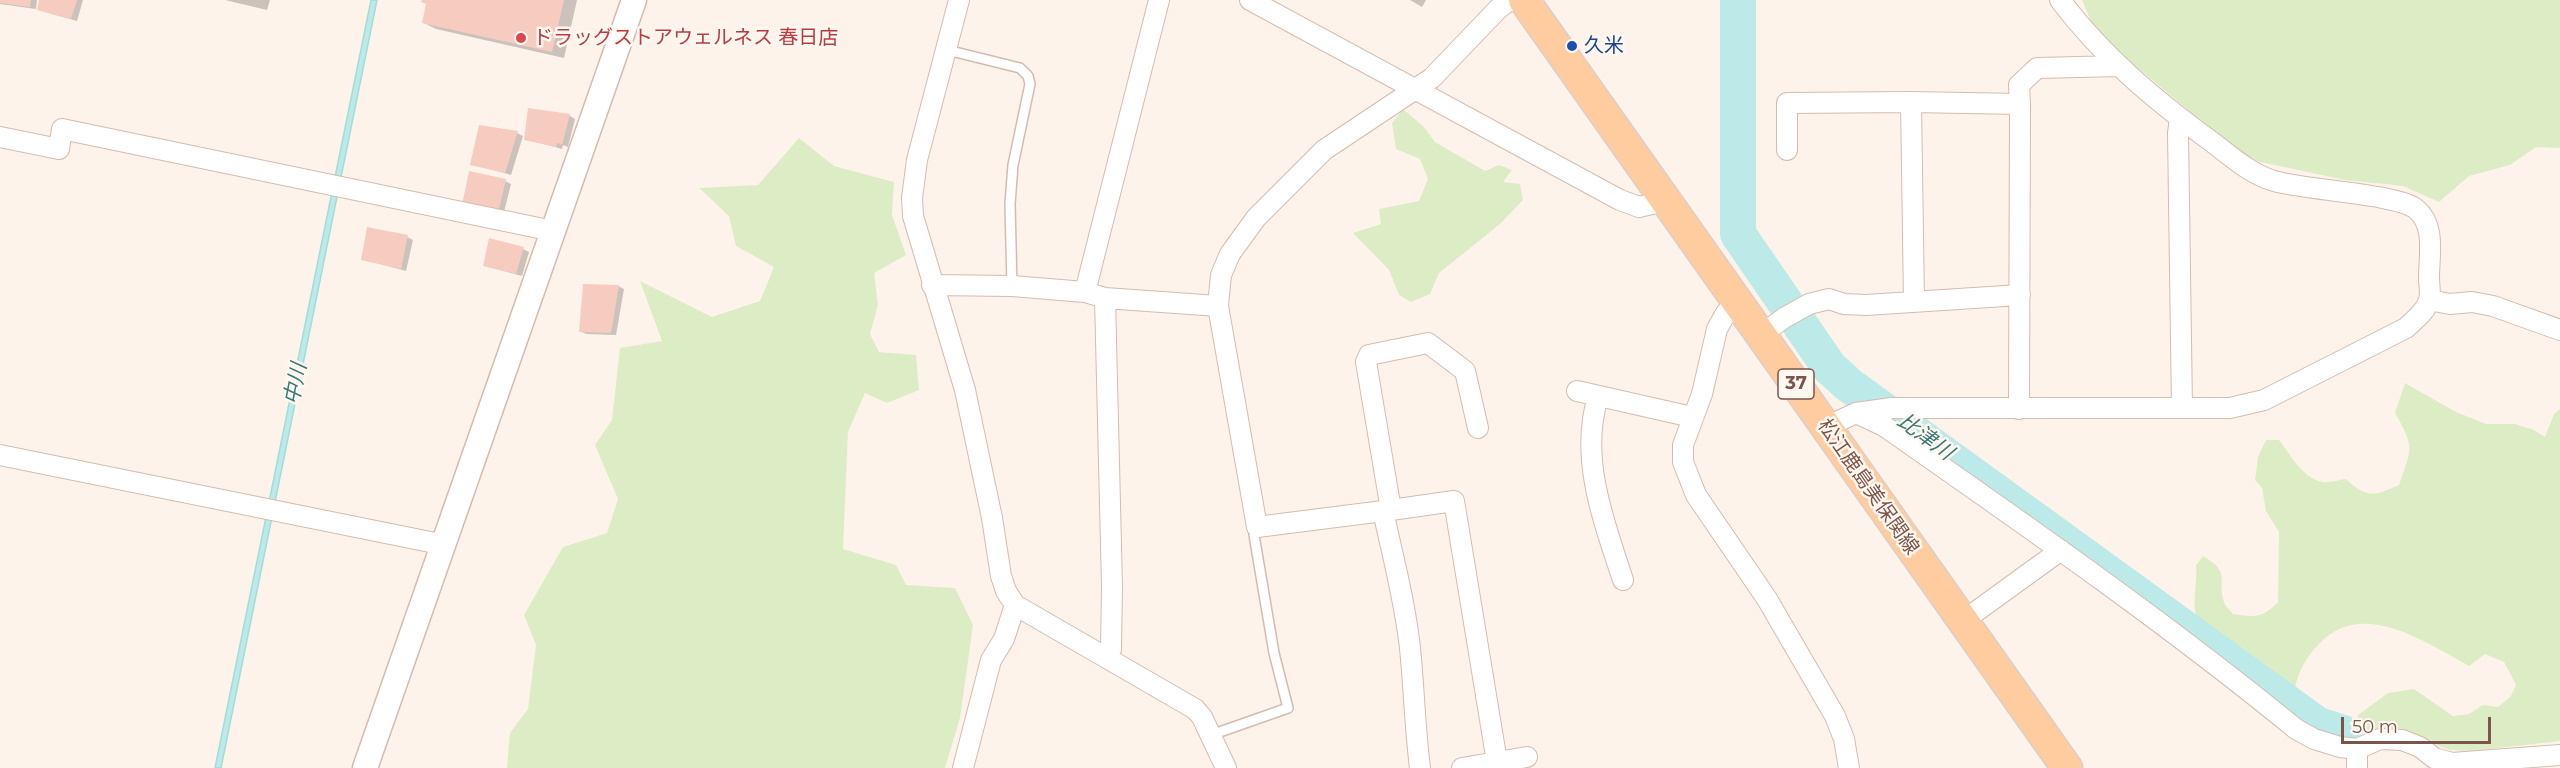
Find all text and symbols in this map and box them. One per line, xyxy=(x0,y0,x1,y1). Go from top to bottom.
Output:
place label: ドラッグストアウェルネス 春日店 xyxy=(533,26,838,50)
marker: ドラッグストアウェルネス 春日店 xyxy=(514,31,528,45)
place label: 久米 xyxy=(1584,34,1624,58)
marker: 久米 xyxy=(1565,39,1579,53)
water label: 中川 xyxy=(280,361,312,407)
road number: 37 xyxy=(1778,369,1814,399)
water label: 比津川 xyxy=(1892,408,1958,466)
street label: 松江鹿島美保関線 xyxy=(1812,415,1924,559)
scale bar xyxy=(2344,705,2494,743)
text: 50 m xyxy=(2352,716,2398,738)

